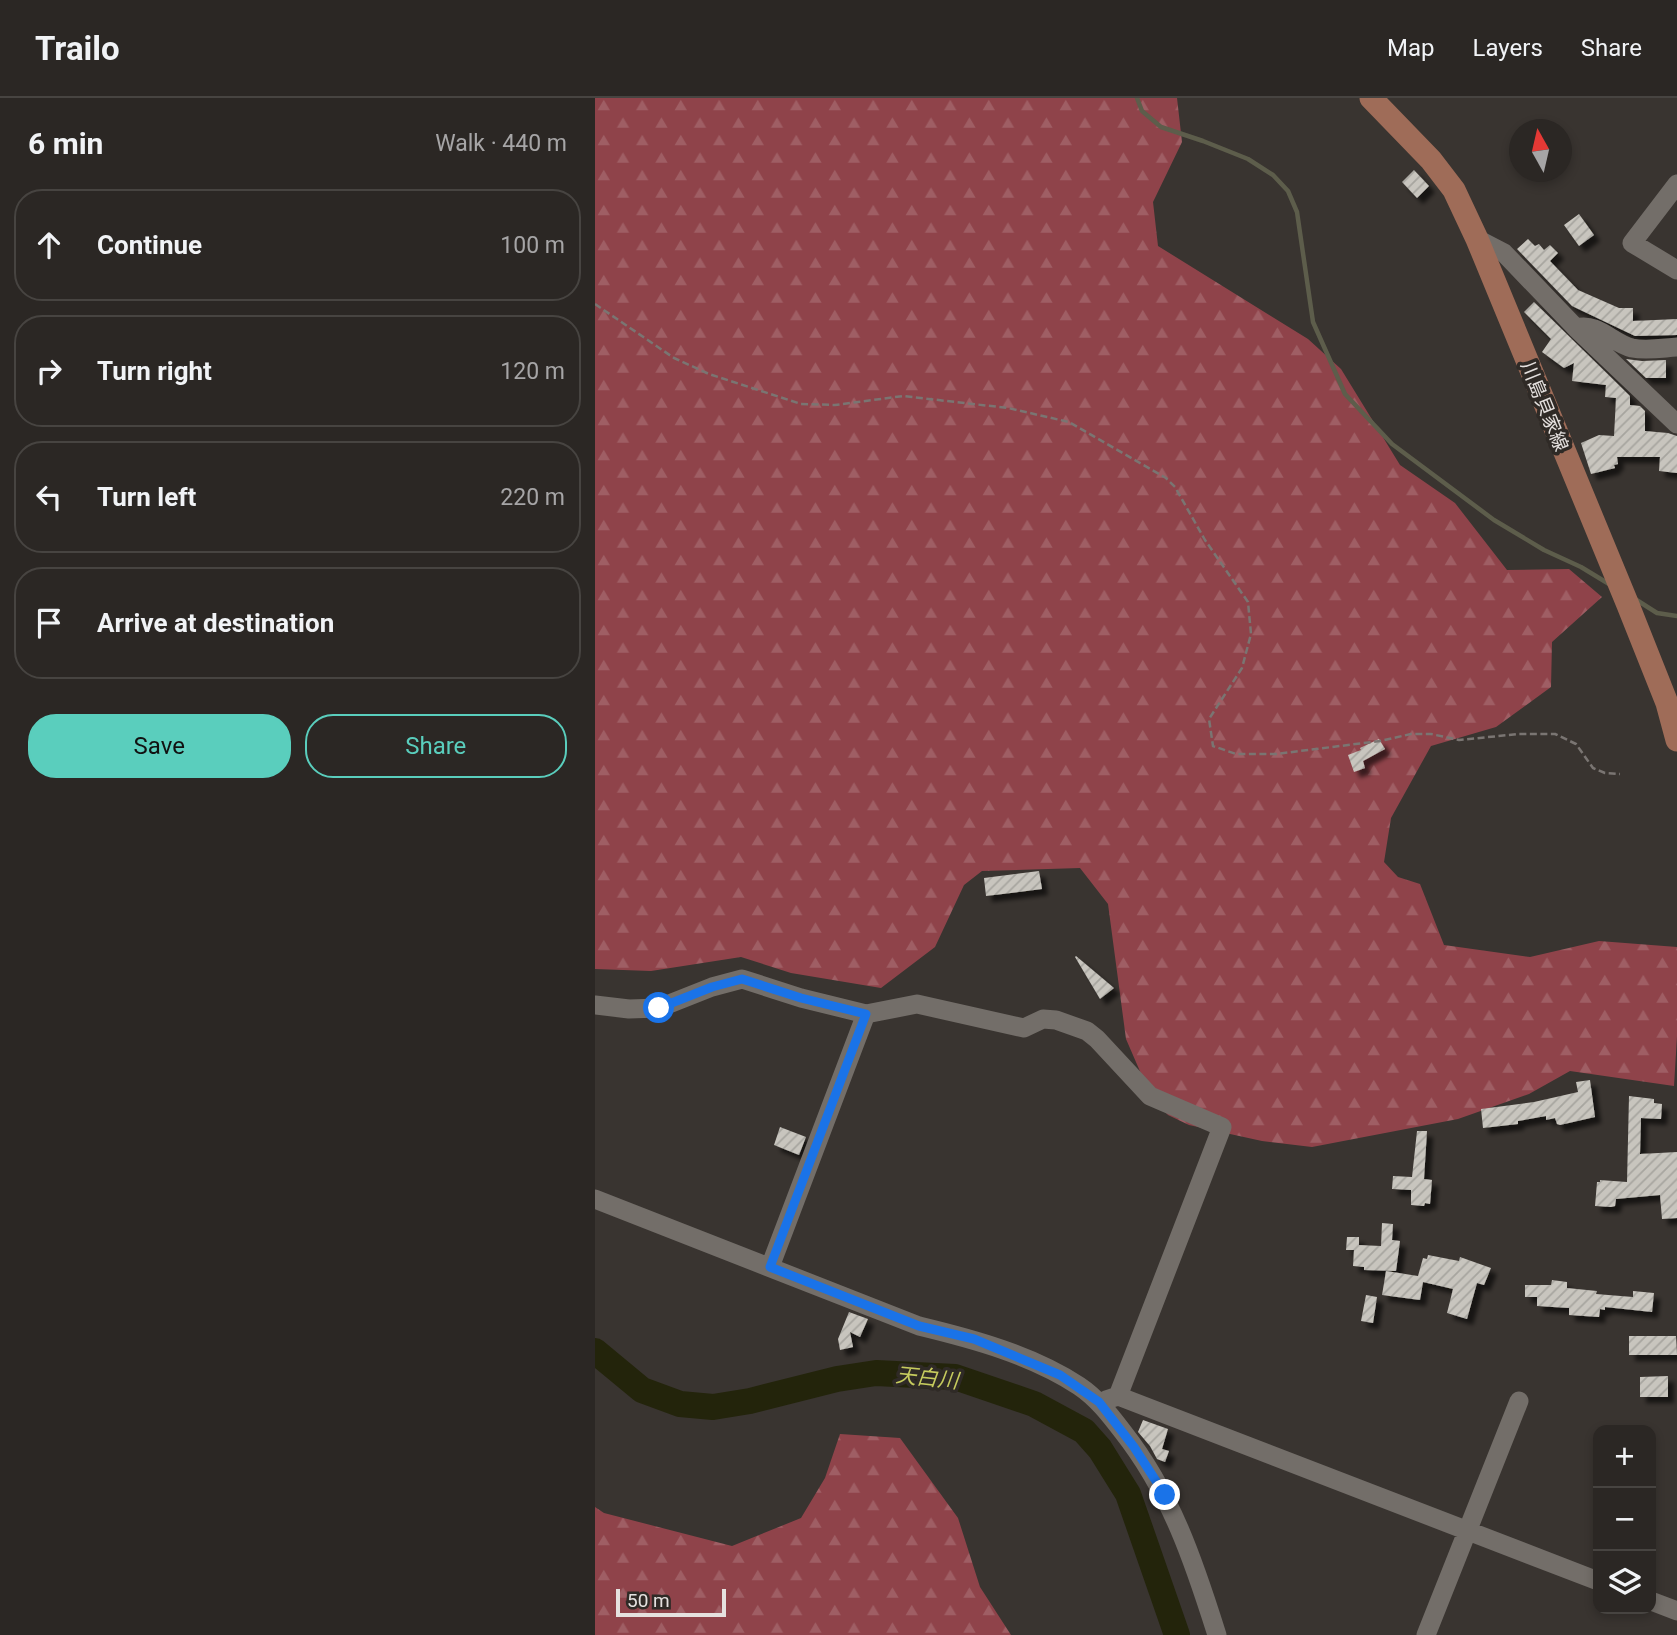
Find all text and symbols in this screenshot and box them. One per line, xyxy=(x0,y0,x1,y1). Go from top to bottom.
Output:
text: Trailo xyxy=(35,29,120,68)
text: Map xyxy=(1387,34,1435,62)
text: Layers xyxy=(1473,34,1543,62)
text: Share xyxy=(1581,34,1642,62)
north arrow xyxy=(1509,119,1572,182)
text: 6 min xyxy=(28,126,103,161)
text: Walk · 440 m xyxy=(435,130,567,157)
icon: ahead xyxy=(30,226,68,264)
text: Continue xyxy=(97,230,202,260)
text: 100 m xyxy=(500,232,565,259)
icon: right xyxy=(30,352,68,390)
text: Turn right xyxy=(97,356,212,386)
text: 120 m xyxy=(500,358,565,385)
street label: 川島貝家線 xyxy=(1516,358,1573,455)
icon: left xyxy=(30,478,68,516)
text: Turn left xyxy=(97,482,196,512)
text: 220 m xyxy=(500,484,565,511)
icon: arrive xyxy=(30,604,68,642)
text: Arrive at destination xyxy=(97,608,334,638)
button: Save xyxy=(28,714,291,778)
button: Share xyxy=(305,714,567,778)
route start xyxy=(643,992,674,1023)
water label: 天白川 xyxy=(894,1363,962,1393)
map controls xyxy=(1593,1425,1656,1614)
button: + xyxy=(1593,1425,1656,1488)
route end xyxy=(1149,1479,1180,1510)
button: − xyxy=(1593,1488,1656,1551)
button: layers xyxy=(1593,1551,1656,1614)
scale bar xyxy=(616,1586,726,1618)
text: 50 m xyxy=(627,1589,670,1612)

